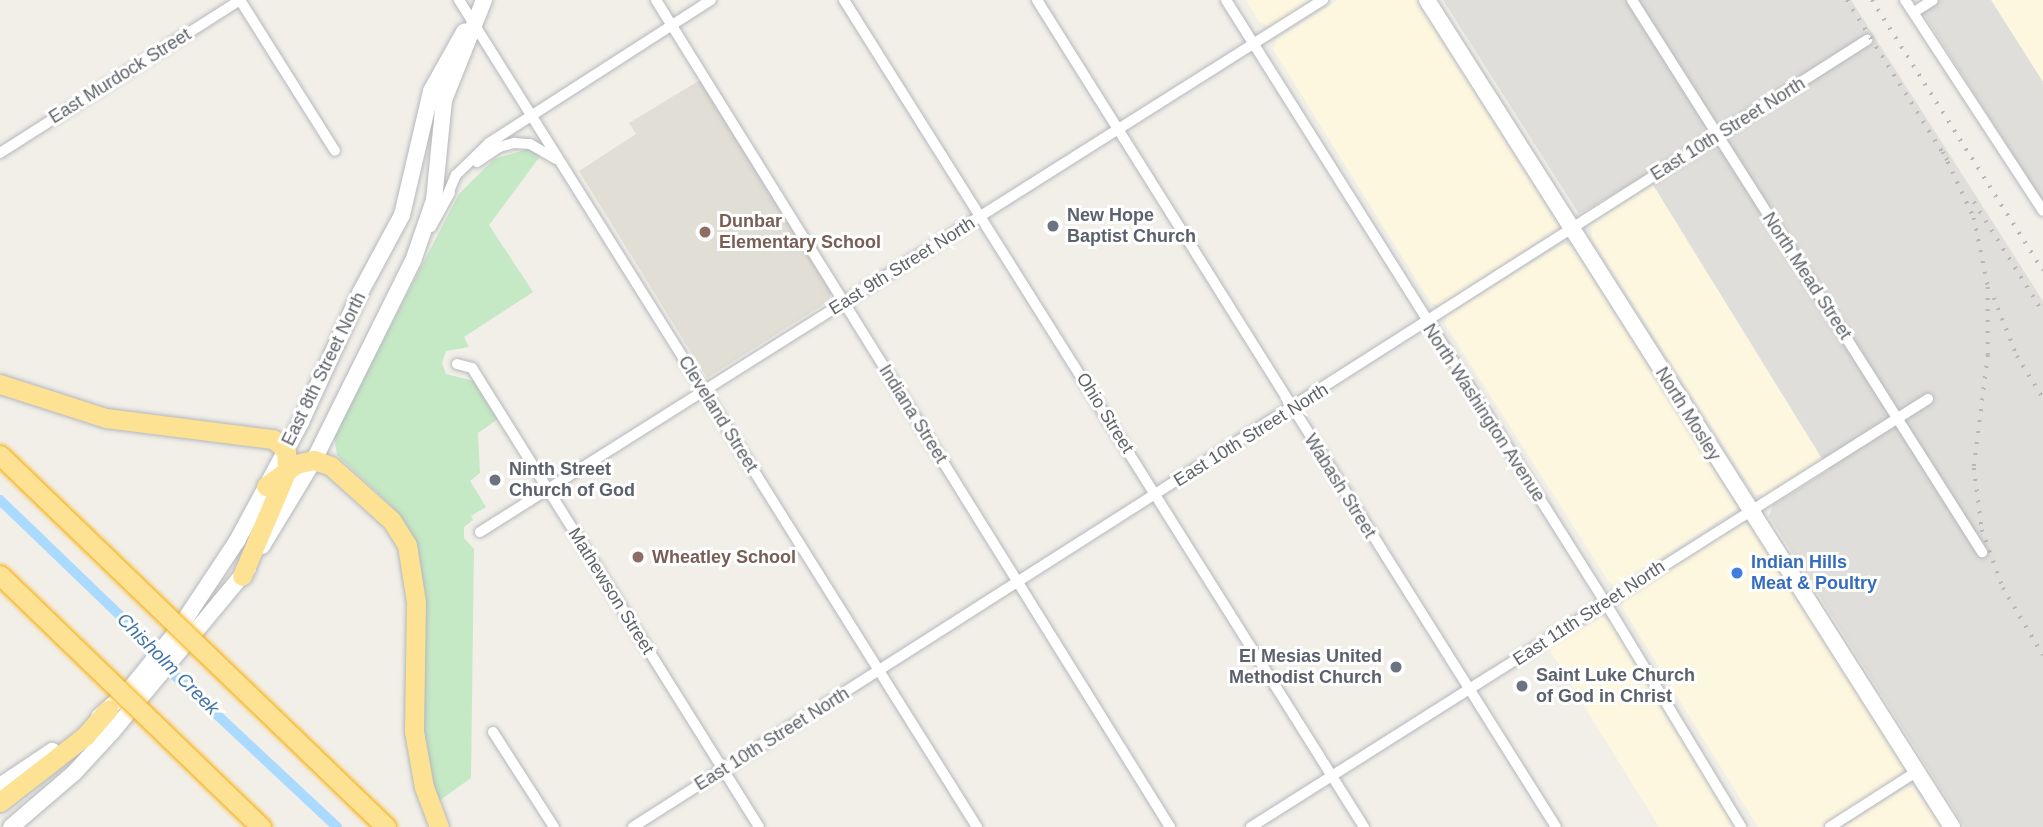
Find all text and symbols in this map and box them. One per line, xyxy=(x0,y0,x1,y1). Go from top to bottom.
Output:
street label: East Murdock Street xyxy=(45,24,195,128)
street label: East 10th Street North xyxy=(1647,73,1809,185)
place label: New Hope Baptist Church xyxy=(1067,205,1196,248)
street label: North Mead Street xyxy=(1758,208,1856,344)
place label: Dunbar Elementary School xyxy=(719,211,881,254)
street label: East 9th Street North xyxy=(825,212,979,320)
marker: New Hope Baptist Church xyxy=(1045,218,1061,234)
marker: Dunbar Elementary School xyxy=(697,224,713,240)
street label: East 8th Street North xyxy=(277,289,371,449)
street label: North Washington Avenue xyxy=(1418,319,1550,507)
street label: Cleveland Street xyxy=(674,352,762,476)
street label: Indiana Street xyxy=(874,361,952,467)
street label: North Mosley xyxy=(1651,363,1725,465)
street label: Ohio Street xyxy=(1072,369,1138,457)
street label: East 10th Street North xyxy=(1170,379,1332,491)
street label: Wabash Street xyxy=(1299,430,1381,542)
place label: Ninth Street Church of God xyxy=(509,459,635,502)
marker: Ninth Street Church of God xyxy=(487,472,503,488)
street label: Mathewson Street xyxy=(563,524,659,658)
place label: Wheatley School xyxy=(652,546,796,568)
marker: Wheatley School xyxy=(630,549,646,565)
place label: Indian Hills Meat & Poultry xyxy=(1751,552,1877,594)
street label: East 11th Street North xyxy=(1509,556,1669,670)
marker: Indian Hills Meat & Poultry xyxy=(1729,565,1745,581)
water label: Chisholm Creek xyxy=(112,608,224,720)
place label: El Mesias United Methodist Church xyxy=(1229,646,1382,688)
marker: El Mesias United Methodist Church xyxy=(1388,659,1404,675)
place label: Saint Luke Church of God in Christ xyxy=(1536,665,1695,708)
marker: Saint Luke Church of God in Christ xyxy=(1514,678,1530,694)
street label: East 10th Street North xyxy=(691,683,853,795)

